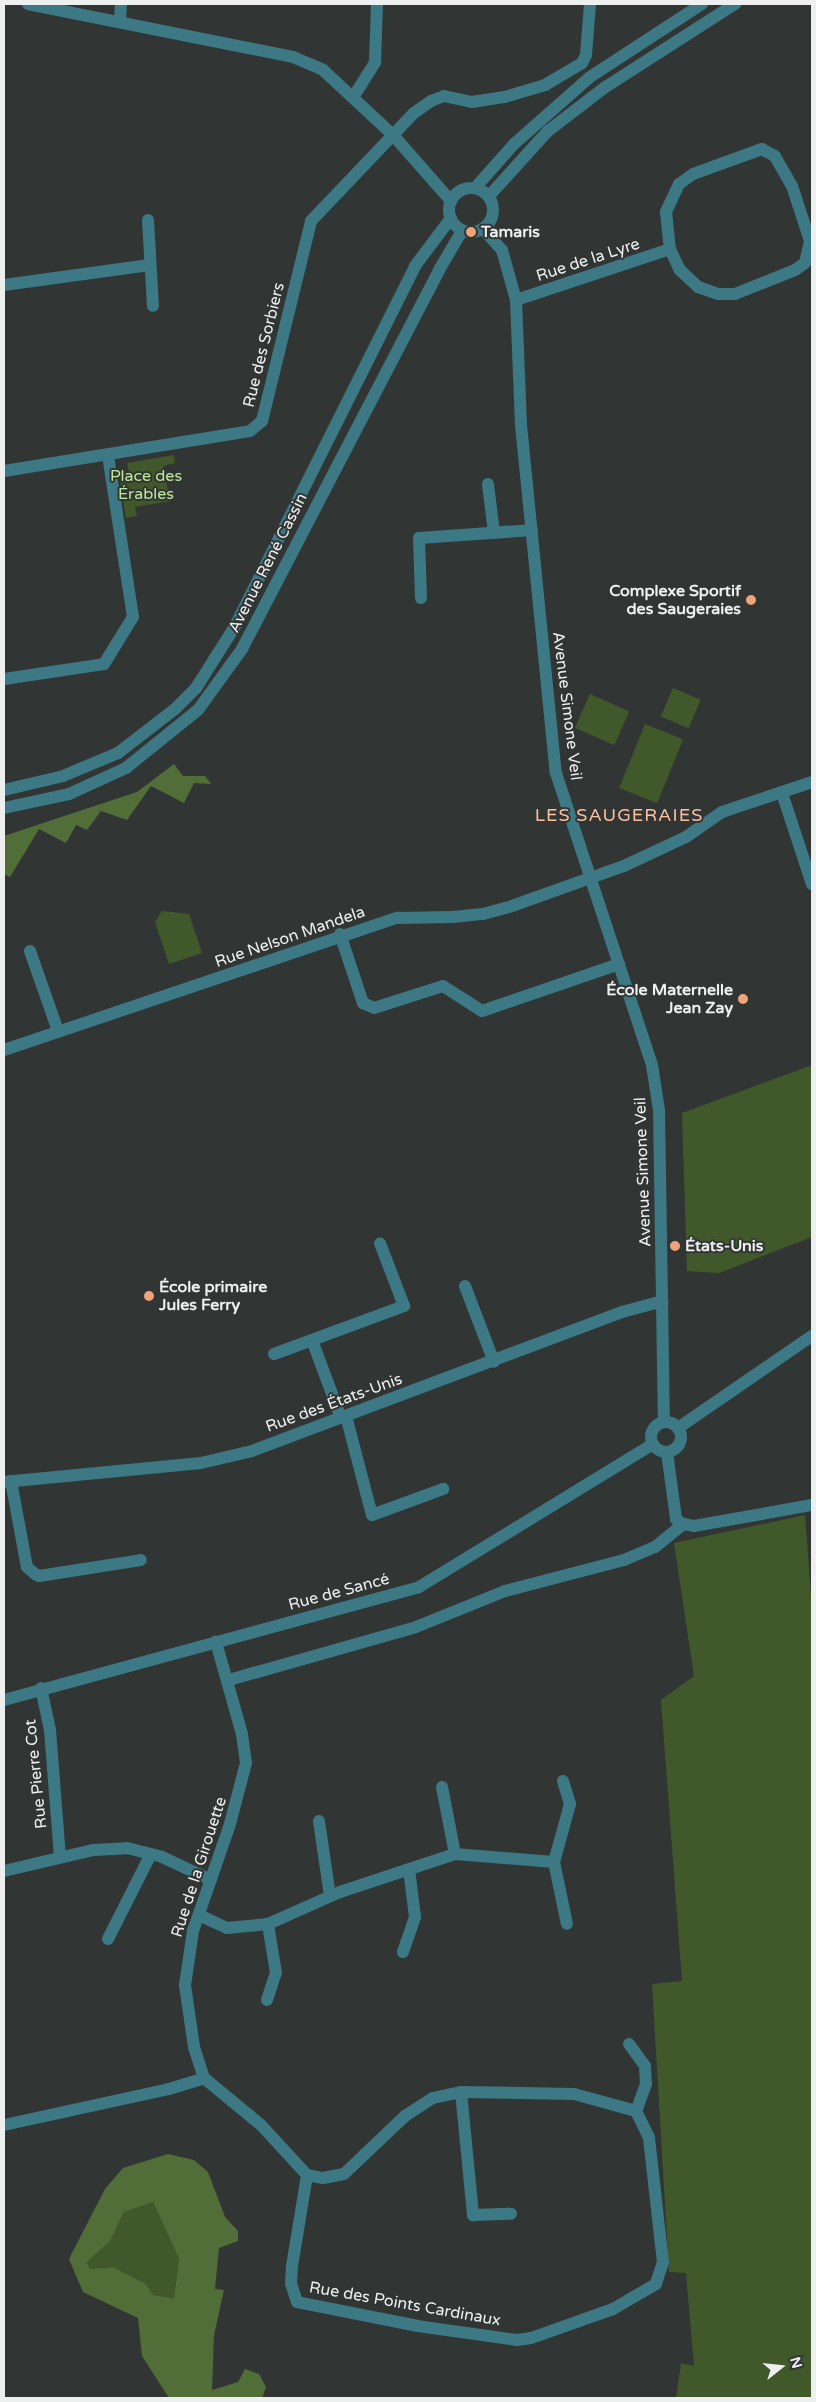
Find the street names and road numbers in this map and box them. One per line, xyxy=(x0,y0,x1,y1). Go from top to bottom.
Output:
street label: Rue de la Lyre xyxy=(534,234,642,286)
street label: Rue des Sorbiers xyxy=(239,281,289,409)
street label: Avenue René Cassin xyxy=(224,490,312,636)
street label: Avenue Simone Veil xyxy=(548,631,586,781)
street label: Rue Nelson Mandela xyxy=(212,902,368,972)
street label: Avenue Simone Veil xyxy=(631,1097,655,1247)
street label: Rue des États-Unis xyxy=(263,1369,405,1437)
street label: Rue de Sancé xyxy=(286,1569,392,1615)
street label: Rue Pierre Cot xyxy=(21,1718,51,1830)
street label: Rue de la Girouette xyxy=(167,1794,231,1940)
street label: Rue des Points Cardinaux xyxy=(308,2278,502,2330)

